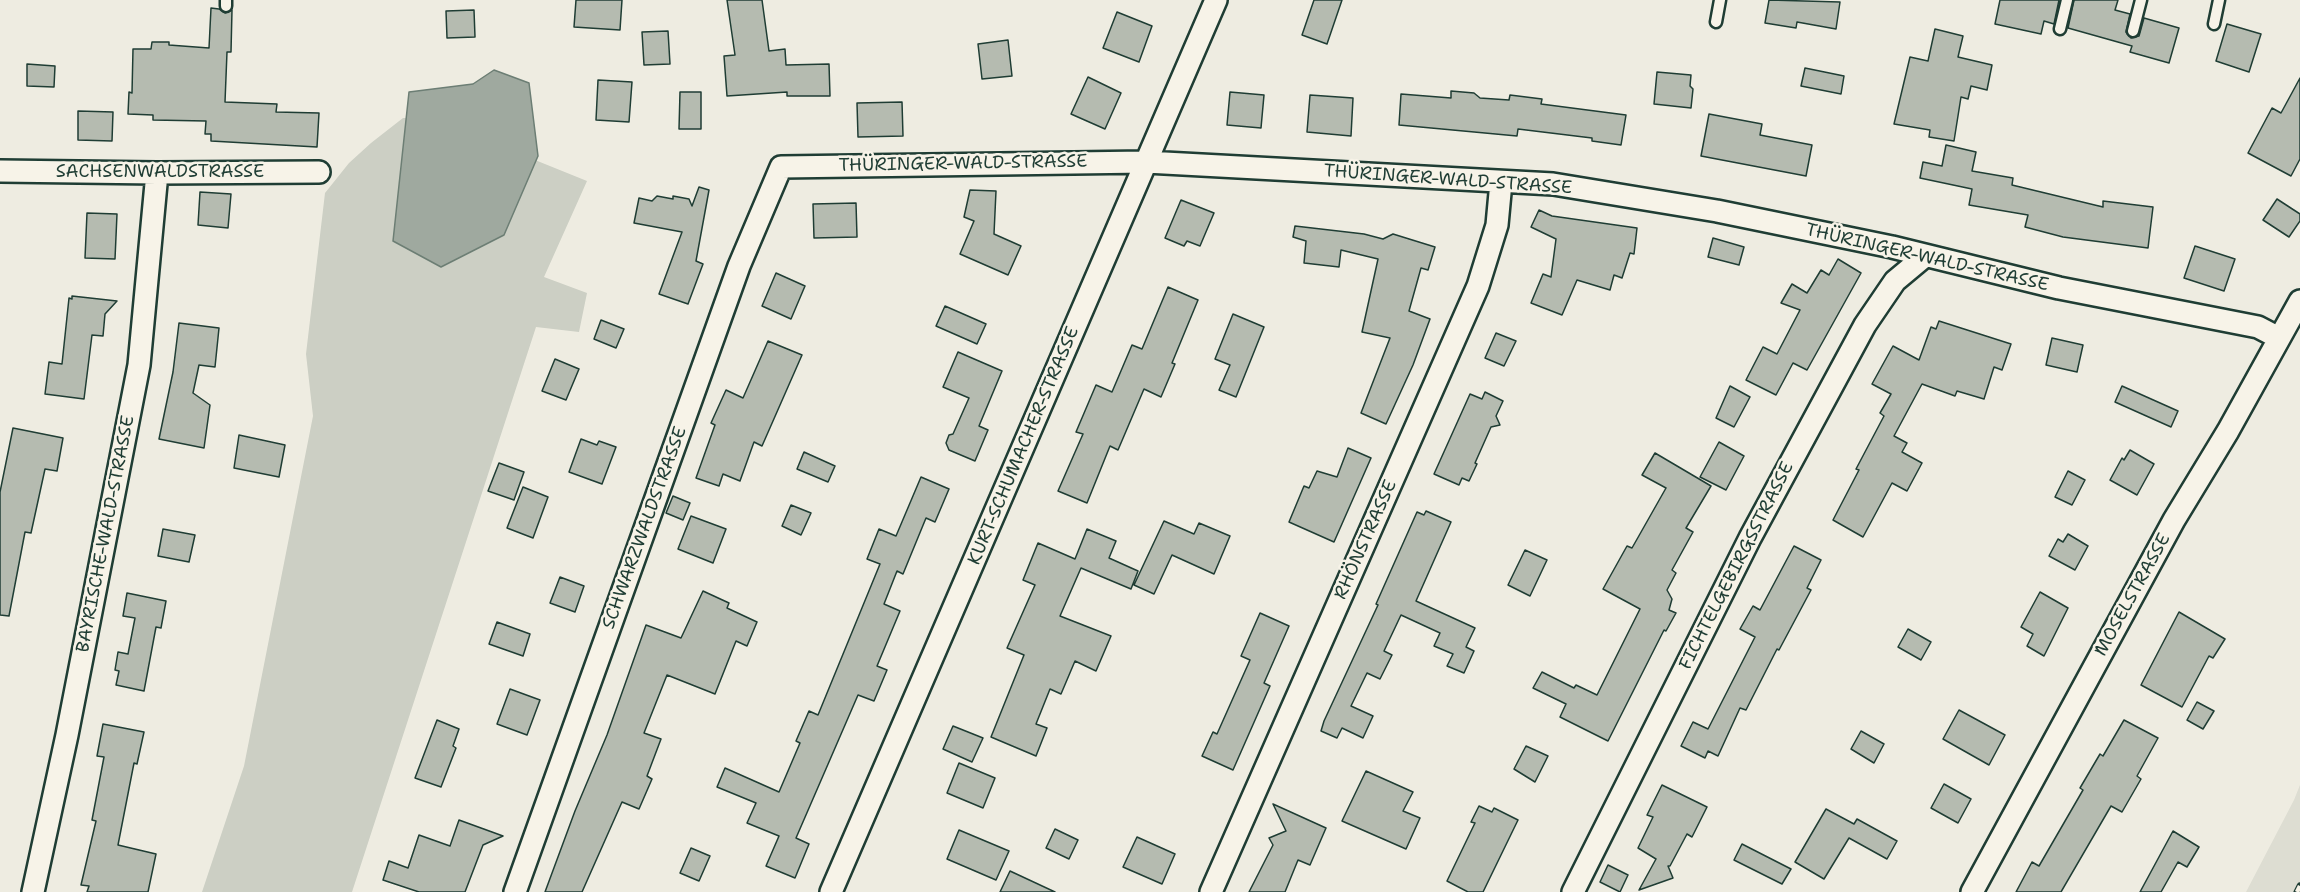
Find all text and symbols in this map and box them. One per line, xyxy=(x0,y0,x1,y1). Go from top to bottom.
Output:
street label: THÜRINGER-WALD-STRASSE xyxy=(838,151,1088,177)
street label: SACHSENWALDSTRASSE xyxy=(56,161,264,183)
street label: THÜRINGER-WALD-STRASSE xyxy=(1323,161,1573,199)
street label: THÜRINGER-WALD-STRASSE xyxy=(1803,219,2051,297)
street label: KURT-SCHUMACHER-STRASSE xyxy=(964,324,1084,568)
street label: BAYRISCHE-WALD-STRASSE xyxy=(72,414,140,654)
street label: SCHWARZWALDSTRASSE xyxy=(598,424,692,632)
street label: FICHTELGEBIRGSSTRASSE xyxy=(1675,458,1799,674)
street label: RHÖNSTRASSE xyxy=(1330,477,1402,603)
street label: MOSELSTRASSE xyxy=(2090,530,2176,660)

